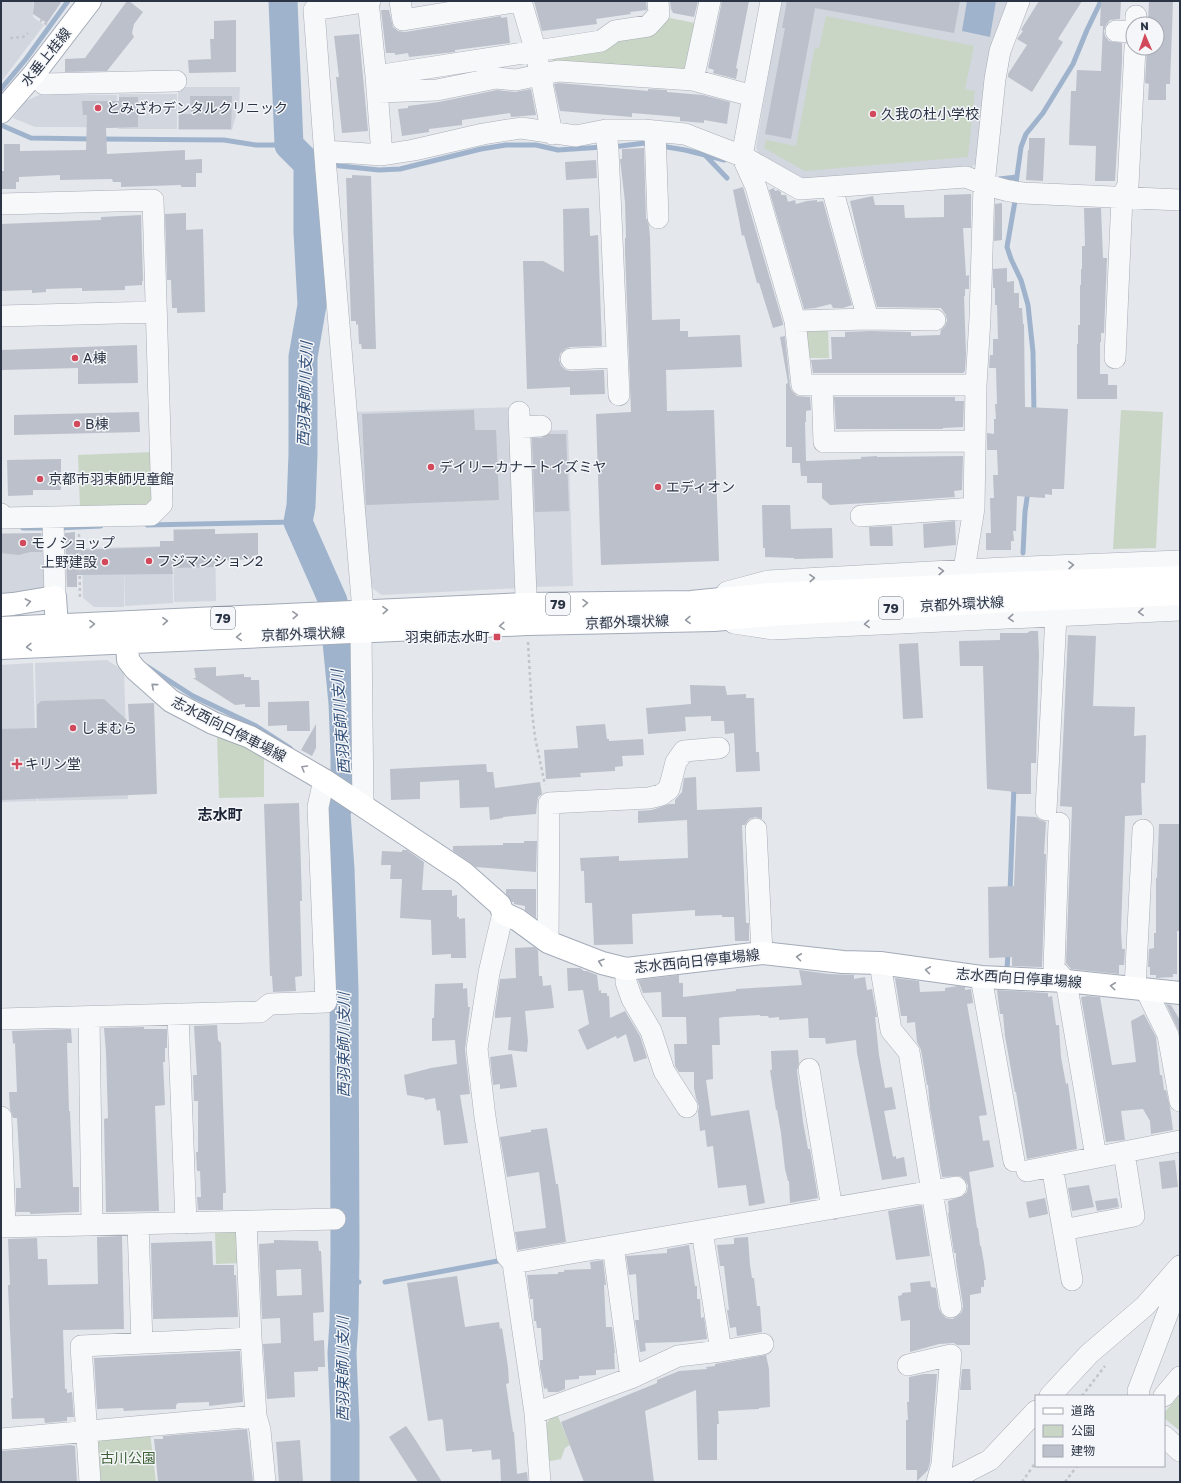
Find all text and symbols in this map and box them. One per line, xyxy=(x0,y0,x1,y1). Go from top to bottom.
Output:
north arrow xyxy=(1125,16,1165,56)
text: N xyxy=(1140,19,1149,32)
street label: 水垂上桂線 xyxy=(17,24,74,89)
place label: とみざわデンタルクリニック xyxy=(106,99,288,116)
marker: とみざわデンタルクリニック xyxy=(93,103,103,113)
place label: 久我の杜小学校 xyxy=(881,105,979,122)
marker: 久我の杜小学校 xyxy=(868,109,878,119)
water label: 西羽束師川支川 xyxy=(293,339,315,447)
place label: A棟 xyxy=(83,349,106,366)
marker: A棟 xyxy=(70,353,80,363)
place label: B棟 xyxy=(85,415,108,432)
marker: B棟 xyxy=(72,419,82,429)
place label: デイリーカナートイズミヤ xyxy=(439,458,607,475)
marker: デイリーカナートイズミヤ xyxy=(426,462,436,472)
place label: 京都市羽束師児童館 xyxy=(48,470,174,487)
marker: 京都市羽束師児童館 xyxy=(35,474,45,484)
place label: エディオン xyxy=(666,478,735,495)
marker: エディオン xyxy=(653,482,663,492)
place label: モノショップ xyxy=(31,534,115,551)
marker: モノショップ xyxy=(18,538,28,548)
place label: フジマンション2 xyxy=(157,552,263,569)
place label: 上野建設 xyxy=(41,553,97,570)
marker: フジマンション2 xyxy=(144,556,154,566)
marker: 上野建設 xyxy=(100,557,110,567)
one-way arrow xyxy=(1068,561,1074,570)
one-way arrow xyxy=(938,567,944,576)
one-way arrow xyxy=(809,574,815,583)
road number: 79 xyxy=(546,593,570,615)
street label: 京都外環状線 xyxy=(920,593,1004,614)
road number: 79 xyxy=(879,597,903,619)
one-way arrow xyxy=(25,598,31,606)
one-way arrow xyxy=(582,599,588,607)
one-way arrow xyxy=(382,606,388,615)
road number: 79 xyxy=(211,607,235,629)
one-way arrow xyxy=(1138,607,1144,616)
one-way arrow xyxy=(292,610,298,619)
street label: 京都外環状線 xyxy=(585,612,669,631)
one-way arrow xyxy=(1008,613,1014,622)
one-way arrow xyxy=(162,616,168,625)
one-way arrow xyxy=(685,616,691,624)
one-way arrow xyxy=(89,620,95,628)
one-way arrow xyxy=(864,620,870,629)
one-way arrow xyxy=(499,621,505,630)
street label: 京都外環状線 xyxy=(261,624,345,643)
place label: 羽束師志水町 xyxy=(405,628,489,645)
one-way arrow xyxy=(236,632,242,641)
marker: 羽束師志水町 xyxy=(492,632,502,642)
one-way arrow xyxy=(26,642,32,651)
water label: 西羽束師川支川 xyxy=(327,667,353,775)
one-way arrow xyxy=(151,683,159,691)
street label: 志水西向日停車場線 xyxy=(169,692,289,765)
place label: しまむら xyxy=(81,719,137,736)
marker: しまむら xyxy=(68,723,78,733)
place label: キリン堂 xyxy=(25,755,81,772)
marker: キリン堂 xyxy=(12,759,22,769)
one-way arrow xyxy=(301,766,308,773)
district label: 志水町 xyxy=(197,805,243,823)
street label: 志水西向日停車場線 xyxy=(633,945,760,976)
one-way arrow xyxy=(796,952,802,961)
one-way arrow xyxy=(598,959,605,967)
street label: 志水西向日停車場線 xyxy=(956,965,1082,990)
one-way arrow xyxy=(925,966,931,975)
one-way arrow xyxy=(1110,982,1116,991)
water label: 西羽束師川支川 xyxy=(334,991,352,1098)
water label: 西羽束師川支川 xyxy=(333,1315,351,1422)
legend xyxy=(1035,1395,1165,1467)
text: 道路 xyxy=(1071,1403,1095,1418)
text: 公園 xyxy=(1071,1423,1095,1438)
text: 建物 xyxy=(1071,1443,1095,1458)
park label: 古川公園 xyxy=(100,1449,156,1466)

